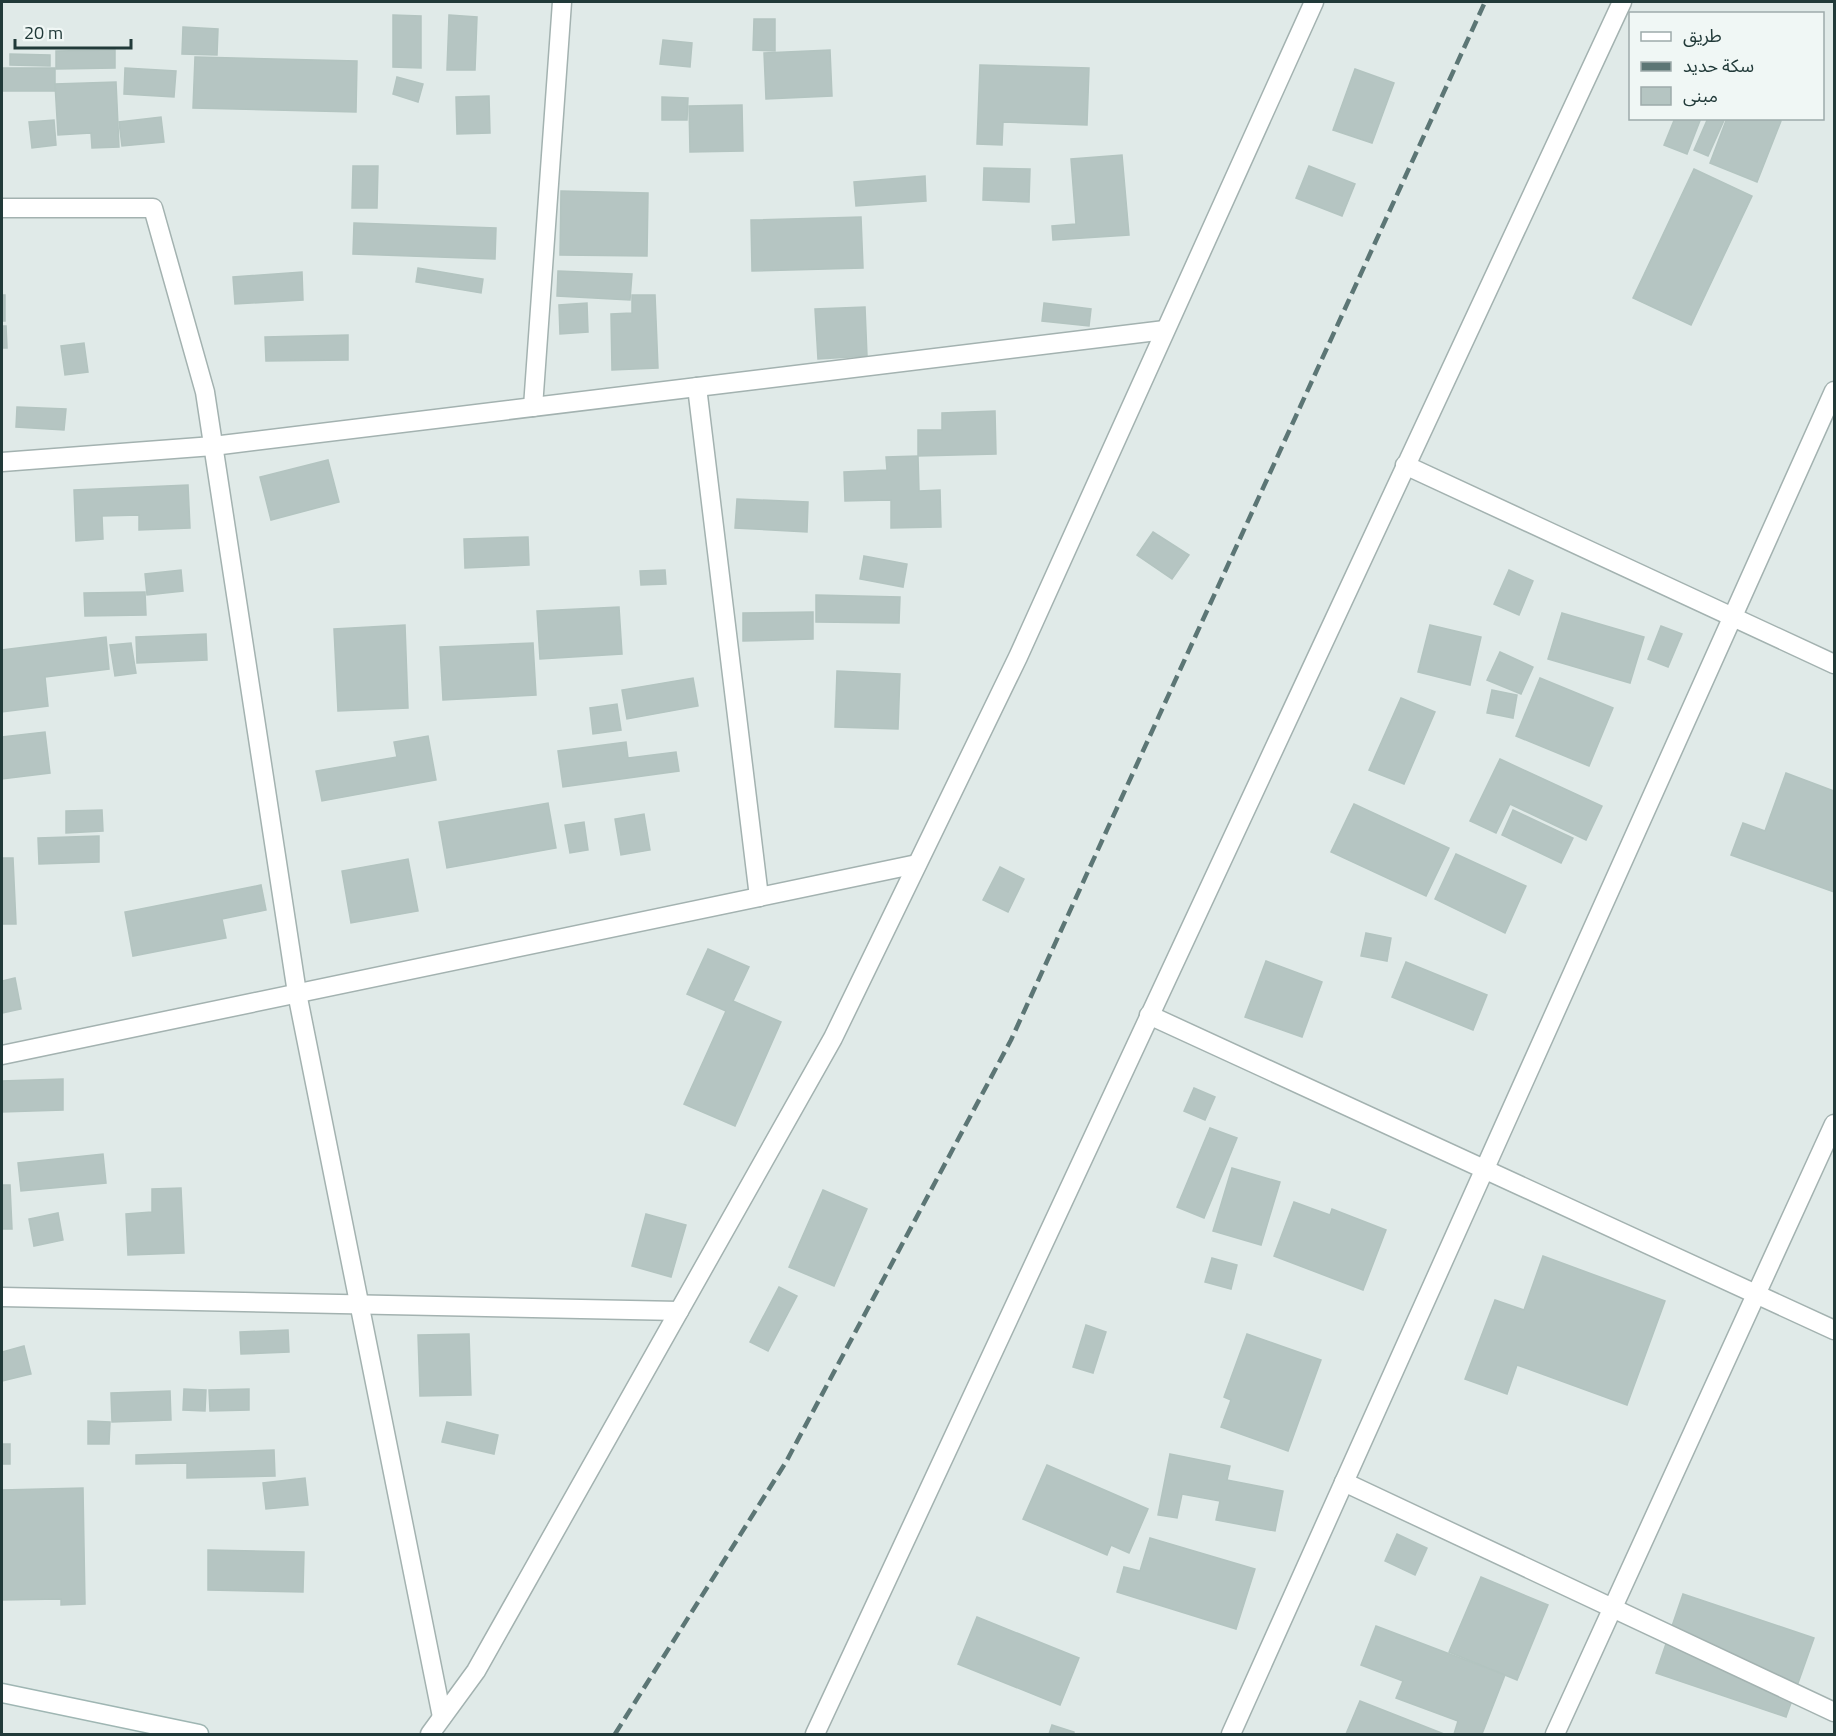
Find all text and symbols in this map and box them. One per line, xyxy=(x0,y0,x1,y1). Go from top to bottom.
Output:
scale bar xyxy=(15,12,130,50)
legend xyxy=(1629,12,1824,120)
text: 20 m xyxy=(24,19,63,46)
text: طريق xyxy=(1683,22,1722,49)
text: سكة حديد xyxy=(1683,52,1754,79)
text: مبنى xyxy=(1683,82,1718,109)

